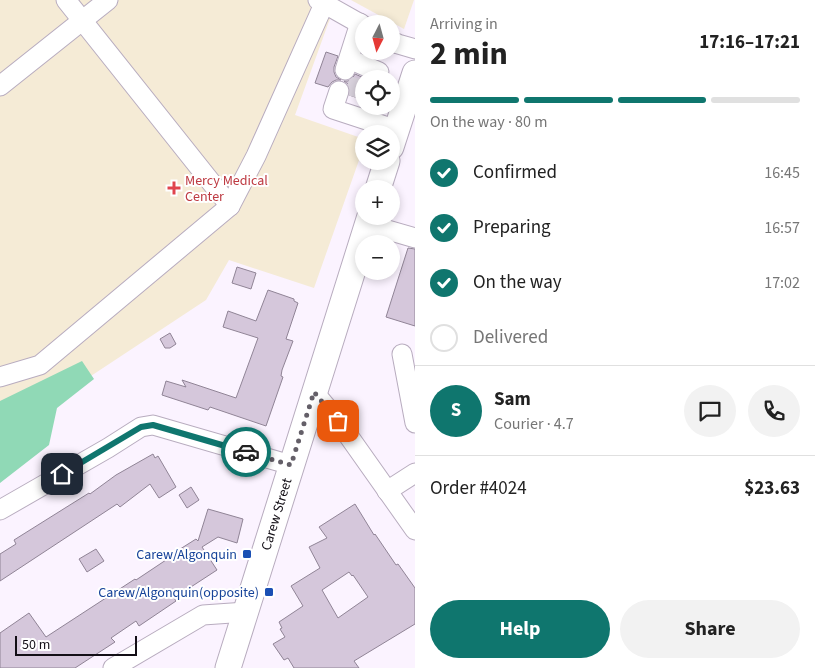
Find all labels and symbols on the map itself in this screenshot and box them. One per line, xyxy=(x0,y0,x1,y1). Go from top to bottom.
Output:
north arrow xyxy=(355,15,400,60)
place label: Mercy Medical Center xyxy=(185,171,268,207)
marker: Mercy Medical Center xyxy=(167,181,181,195)
pin xyxy=(317,400,359,442)
courier xyxy=(221,427,271,477)
pin xyxy=(41,453,83,495)
street label: Carew Street xyxy=(256,475,298,553)
place label: Carew/Algonquin xyxy=(136,545,237,565)
marker: Carew/Algonquin xyxy=(241,548,253,560)
place label: Carew/Algonquin(opposite) xyxy=(98,583,259,603)
marker: Carew/Algonquin(opposite) xyxy=(263,586,275,598)
scale bar xyxy=(15,633,138,656)

